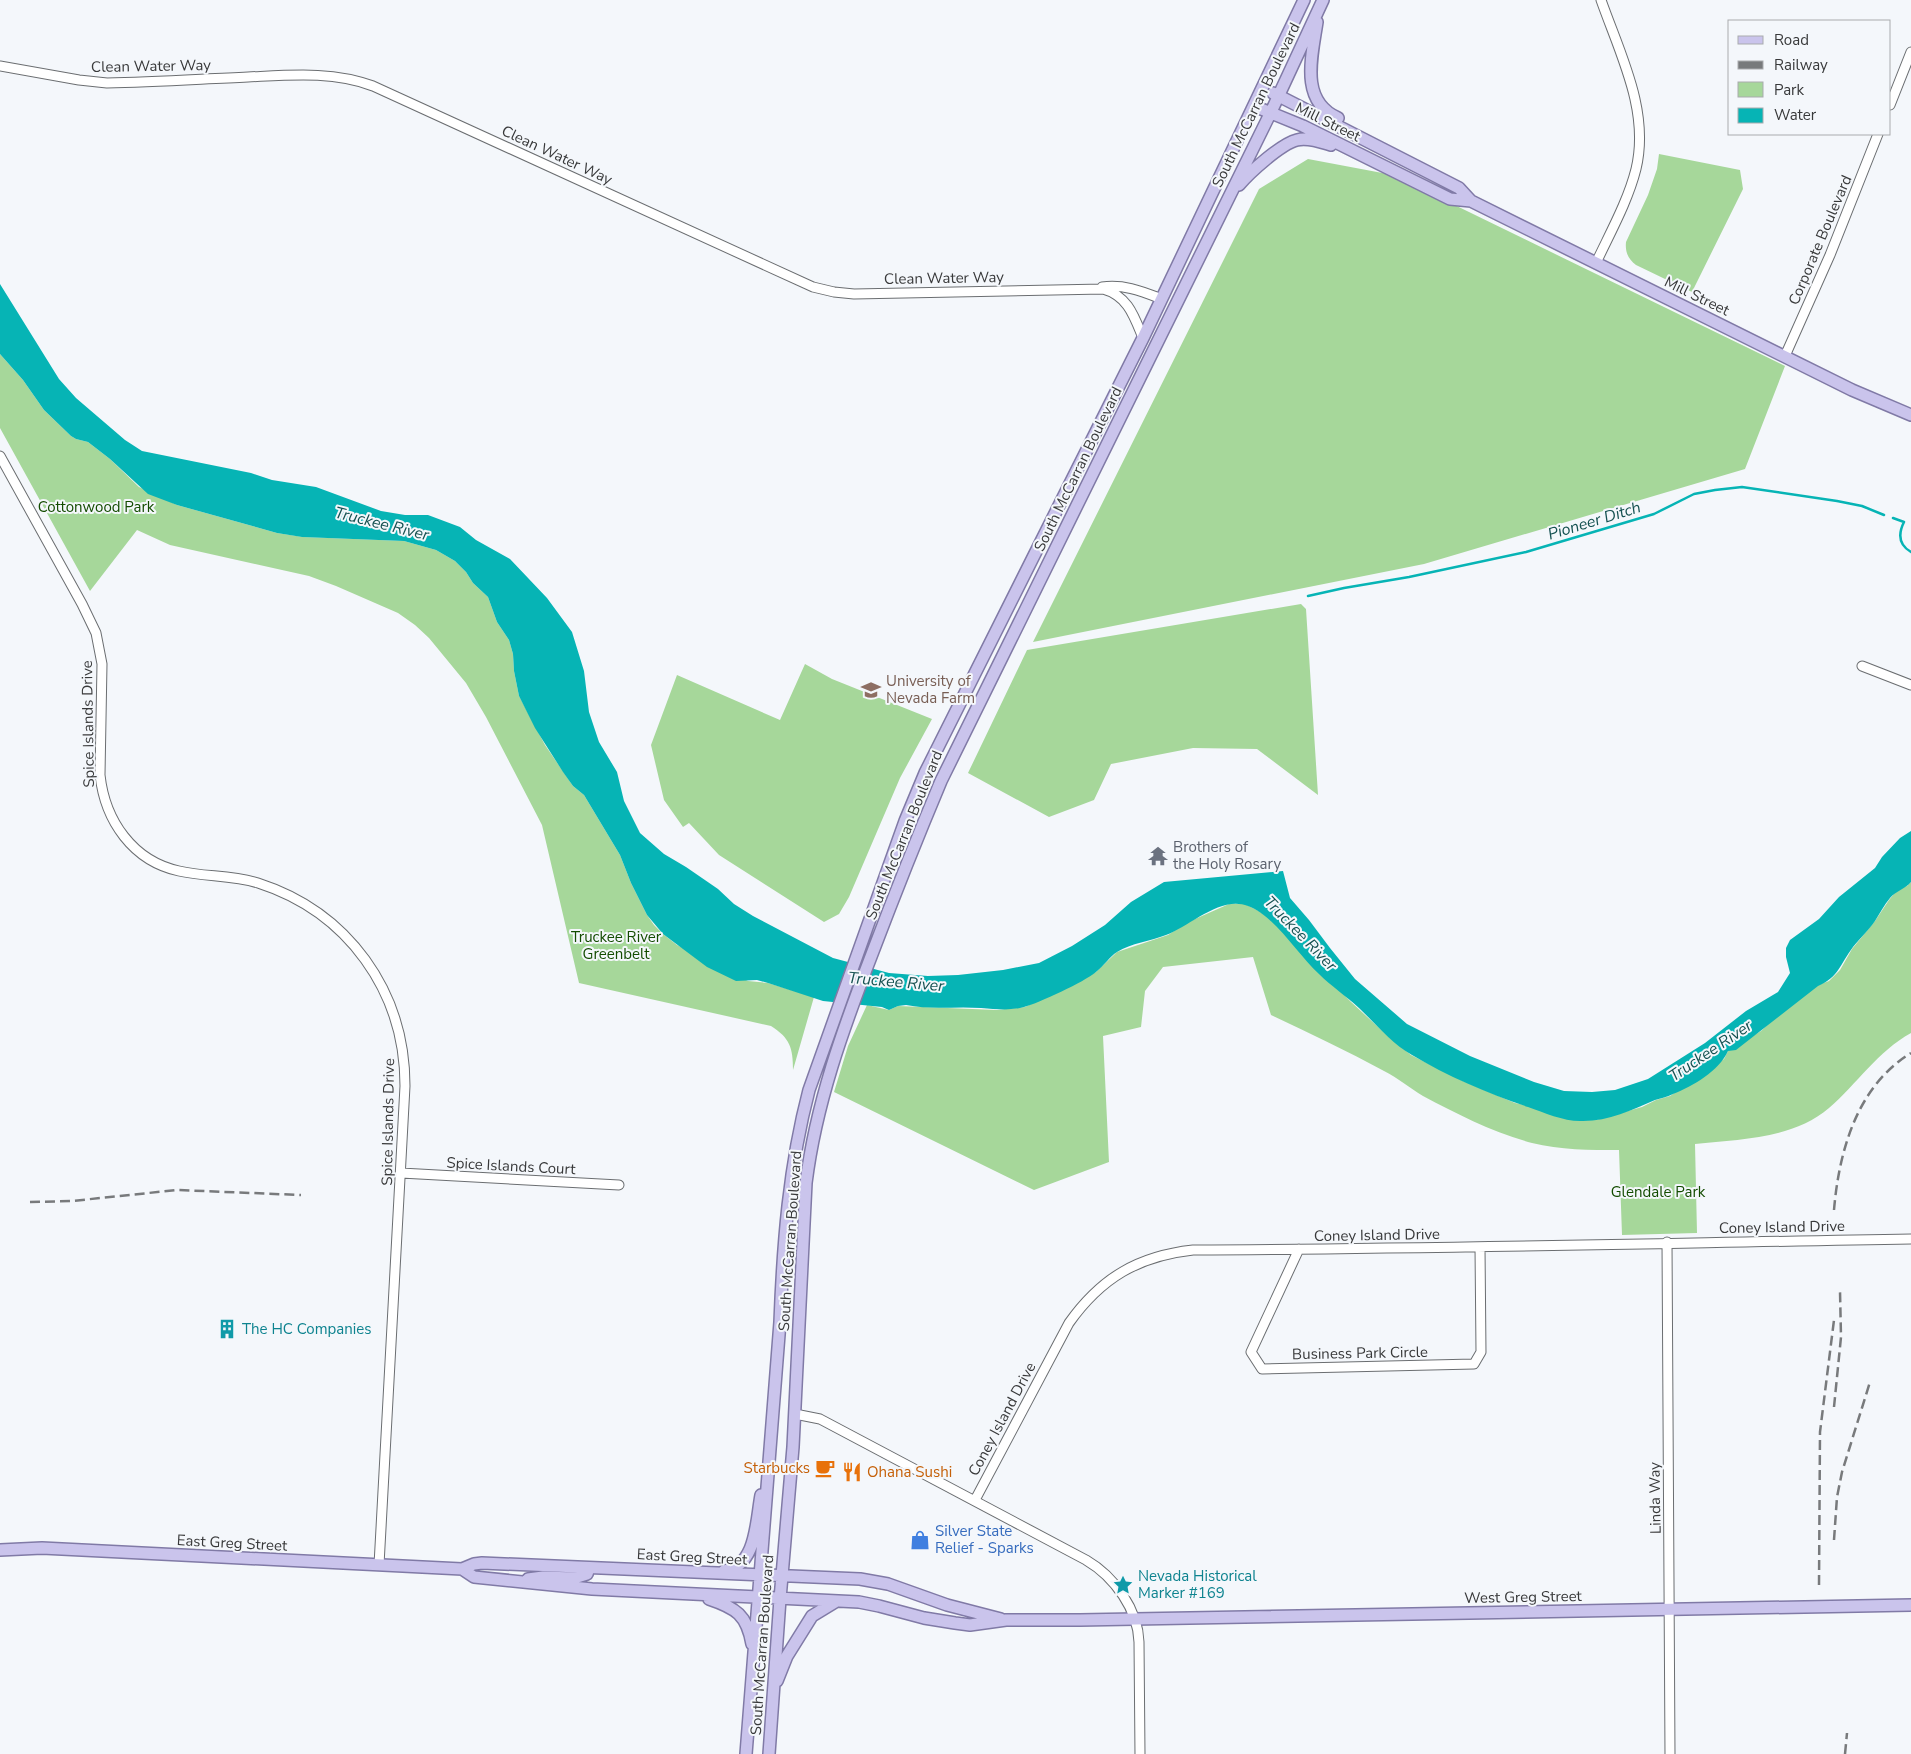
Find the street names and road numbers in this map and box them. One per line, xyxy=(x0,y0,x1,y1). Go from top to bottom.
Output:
street label: South McCarran Boulevard xyxy=(1207,19,1305,191)
street label: Clean Water Way xyxy=(91,55,211,77)
street label: Mill Street xyxy=(1292,98,1364,147)
street label: Clean Water Way xyxy=(498,121,616,190)
street label: Corporate Boulevard xyxy=(1784,172,1856,308)
street label: Clean Water Way xyxy=(884,267,1004,289)
street label: Mill Street xyxy=(1661,272,1733,321)
street label: South McCarran Boulevard xyxy=(1029,383,1127,555)
street label: Spice Islands Drive xyxy=(77,660,99,788)
street label: South McCarran Boulevard xyxy=(861,747,947,923)
street label: Spice Islands Drive xyxy=(377,1058,399,1186)
street label: South McCarran Boulevard xyxy=(774,1150,806,1332)
street label: Spice Islands Court xyxy=(446,1153,577,1179)
street label: Coney Island Drive xyxy=(1719,1216,1845,1238)
street label: Coney Island Drive xyxy=(1314,1224,1440,1246)
street label: Business Park Circle xyxy=(1292,1342,1428,1364)
street label: Coney Island Drive xyxy=(964,1359,1040,1479)
street label: Linda Way xyxy=(1644,1462,1666,1534)
street label: East Greg Street xyxy=(176,1530,288,1556)
street label: East Greg Street xyxy=(636,1544,748,1570)
street label: South McCarran Boulevard xyxy=(746,1554,778,1736)
street label: West Greg Street xyxy=(1464,1586,1583,1608)

